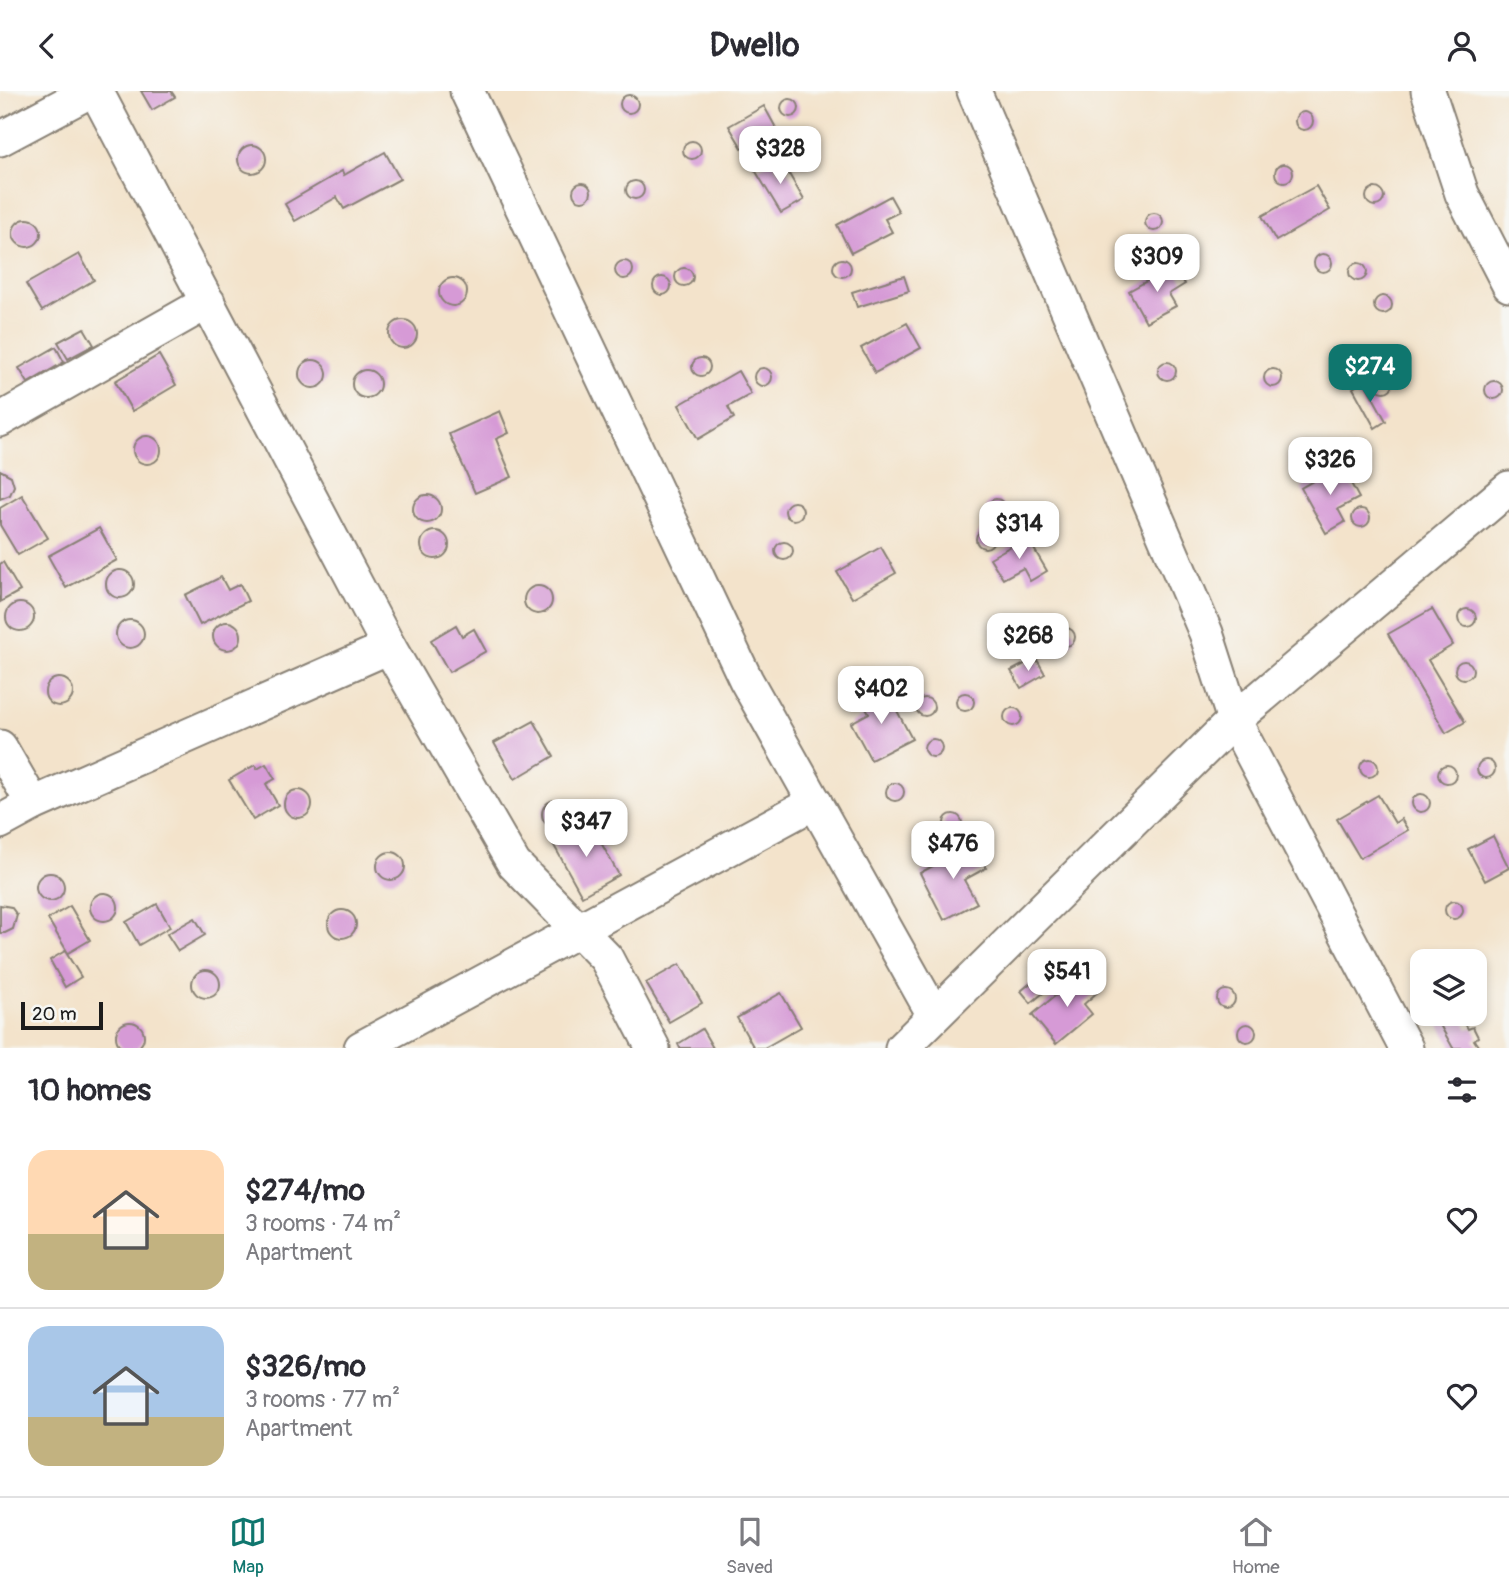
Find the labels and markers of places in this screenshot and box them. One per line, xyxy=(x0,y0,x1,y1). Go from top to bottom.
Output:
pin: $328 xyxy=(739,127,821,186)
pin: $309 xyxy=(1116,235,1198,294)
pin: $274 xyxy=(1329,345,1411,404)
pin: $326 xyxy=(1289,437,1371,497)
pin: $314 xyxy=(978,501,1060,561)
pin: $268 xyxy=(987,613,1069,673)
pin: $402 xyxy=(840,667,922,726)
pin: $347 xyxy=(545,799,627,859)
pin: $476 xyxy=(912,821,994,881)
pin: $541 xyxy=(1026,949,1108,1009)

